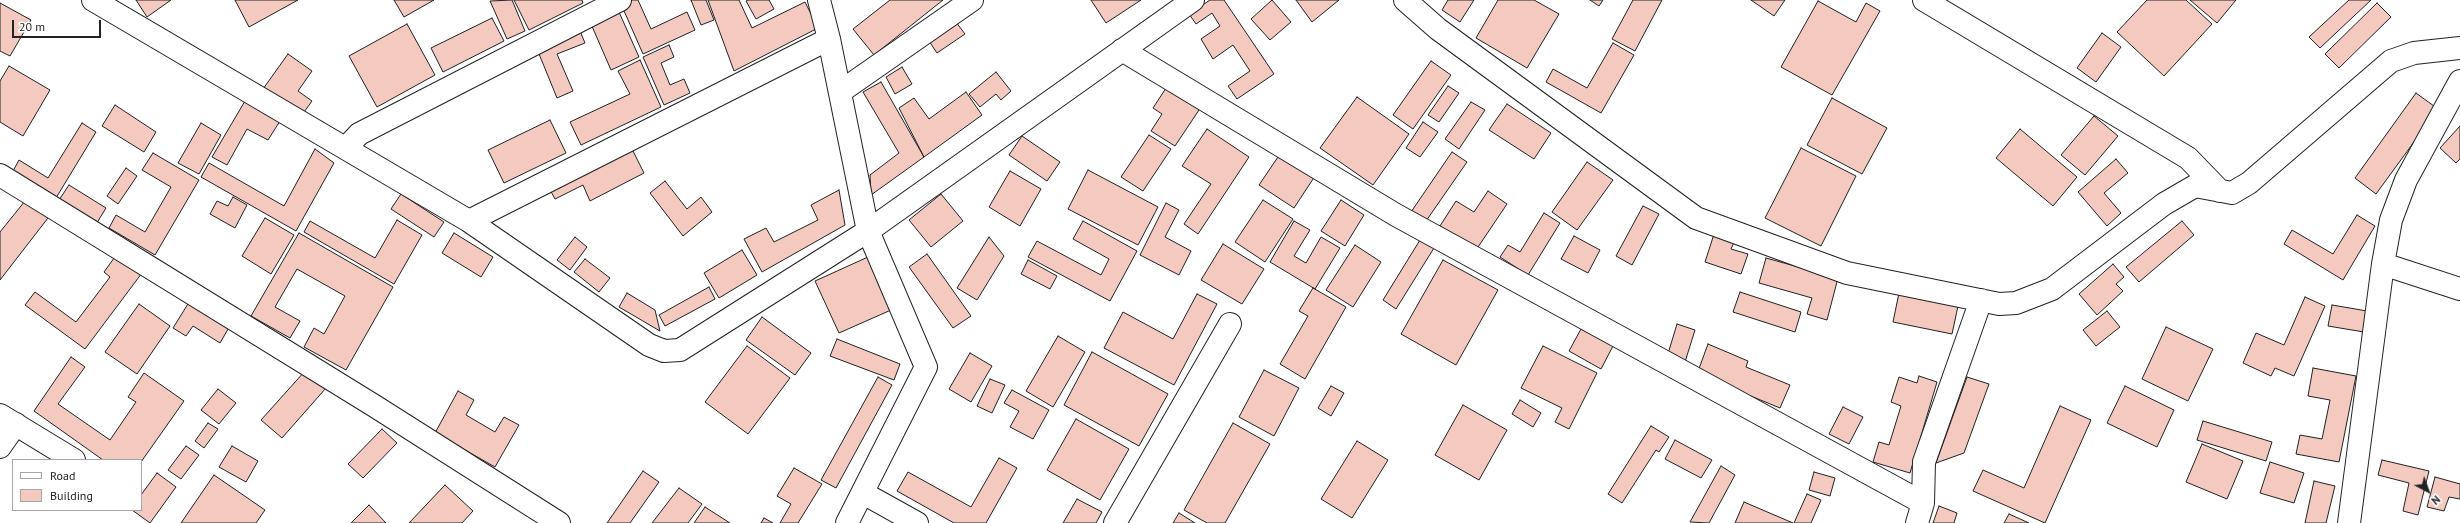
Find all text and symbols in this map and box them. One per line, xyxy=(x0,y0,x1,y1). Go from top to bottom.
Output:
scale bar xyxy=(14,12,103,38)
text: 20 m xyxy=(19,19,45,34)
legend xyxy=(12,459,142,511)
text: Road xyxy=(50,468,75,483)
north arrow xyxy=(2408,471,2448,511)
text: Building xyxy=(50,488,93,503)
text: N xyxy=(2429,492,2443,508)

